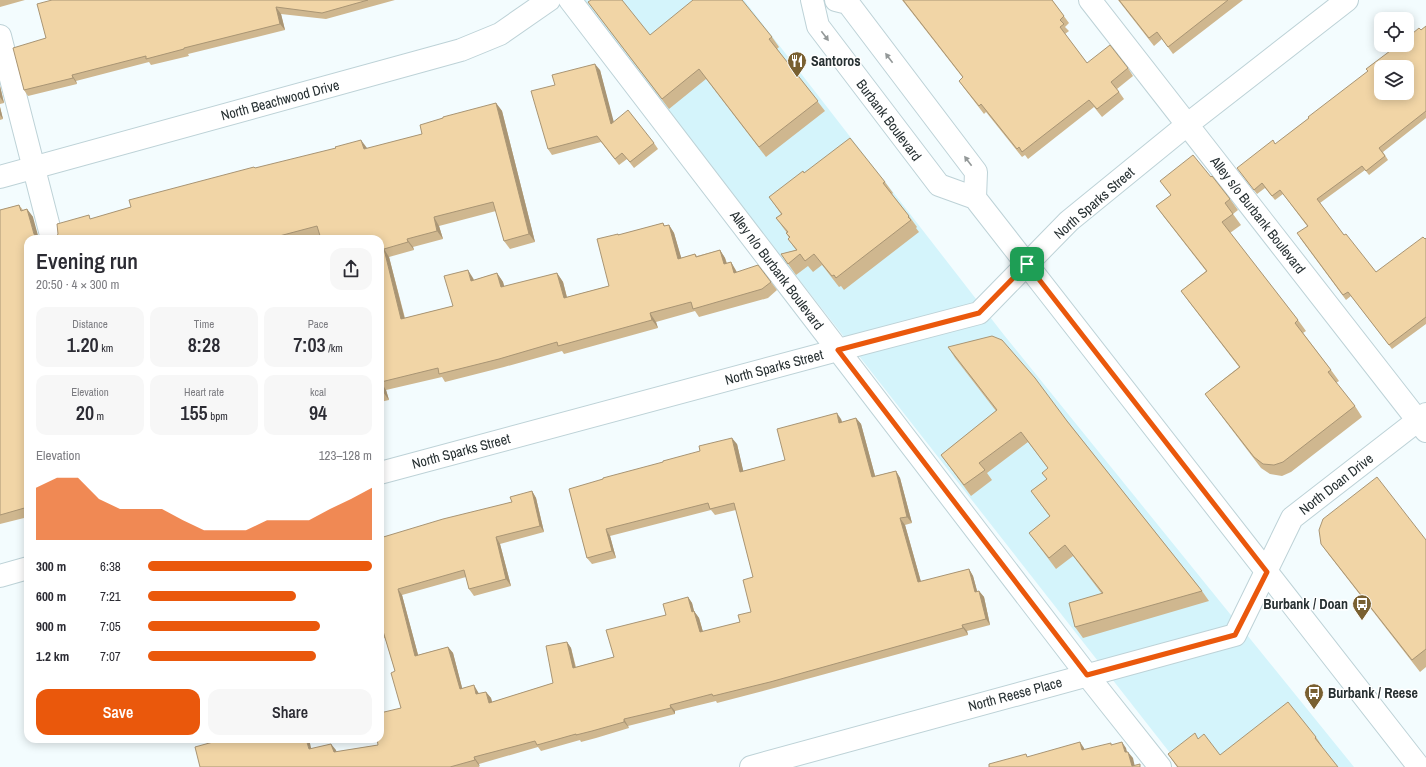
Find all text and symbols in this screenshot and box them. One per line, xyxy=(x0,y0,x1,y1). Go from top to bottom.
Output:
map controls xyxy=(1374,12,1414,100)
button: locate xyxy=(1374,12,1414,52)
one-way arrow xyxy=(821,30,830,41)
restaurant icon: Santoros xyxy=(786,50,808,78)
place label: Santoros xyxy=(811,52,861,70)
one-way arrow xyxy=(885,53,893,63)
button: layers xyxy=(1374,60,1414,100)
street label: North Beachwood Drive xyxy=(219,76,341,124)
street label: Burbank Boulevard xyxy=(852,76,926,164)
street label: Alley s/o Burbank Boulevard xyxy=(1206,152,1309,277)
one-way arrow xyxy=(964,156,972,167)
street label: North Sparks Street xyxy=(1050,163,1138,243)
street label: Alley n/o Burbank Boulevard xyxy=(726,206,828,333)
text: Evening run xyxy=(36,246,138,276)
pin xyxy=(1010,247,1044,281)
button: share xyxy=(330,248,372,290)
icon: arrive xyxy=(1016,253,1038,275)
text: 20:50 · 4 × 300 m xyxy=(36,276,119,293)
text: Distance xyxy=(72,317,108,331)
text: Time xyxy=(194,317,214,331)
text: Pace xyxy=(308,317,328,331)
text: 1.20 xyxy=(67,331,99,358)
text: 8:28 xyxy=(188,331,220,358)
text: 7:03 xyxy=(293,331,326,358)
text: km xyxy=(99,341,113,355)
text: /km xyxy=(326,341,343,355)
street label: North Sparks Street xyxy=(723,345,825,389)
text: Elevation xyxy=(71,385,109,399)
text: Heart rate xyxy=(184,385,224,399)
text: kcal xyxy=(310,385,326,399)
text: 20 xyxy=(76,399,94,426)
text: 155 xyxy=(180,399,208,426)
text: 94 xyxy=(309,399,327,426)
text: m xyxy=(94,409,104,423)
text: bpm xyxy=(208,409,228,423)
street label: North Sparks Street xyxy=(410,429,512,473)
text: Elevation xyxy=(36,447,80,464)
text: 123–128 m xyxy=(319,447,372,464)
street label: North Doan Drive xyxy=(1295,449,1377,519)
text: 300 m xyxy=(36,558,66,575)
text: 6:38 xyxy=(100,558,121,575)
text: 600 m xyxy=(36,588,66,605)
text: 7:21 xyxy=(100,588,121,605)
bus stop icon: Burbank / Doan xyxy=(1351,593,1373,621)
place label: Burbank / Doan xyxy=(1263,595,1348,613)
text: 900 m xyxy=(36,618,66,635)
text: 7:05 xyxy=(100,618,121,635)
text: 1.2 km xyxy=(36,648,69,665)
text: 7:07 xyxy=(100,648,121,665)
street label: North Reese Place xyxy=(966,673,1064,715)
bus stop icon: Burbank / Reese xyxy=(1303,682,1325,710)
place label: Burbank / Reese xyxy=(1328,684,1418,702)
button: Save xyxy=(36,689,200,735)
button: Share xyxy=(208,689,372,735)

